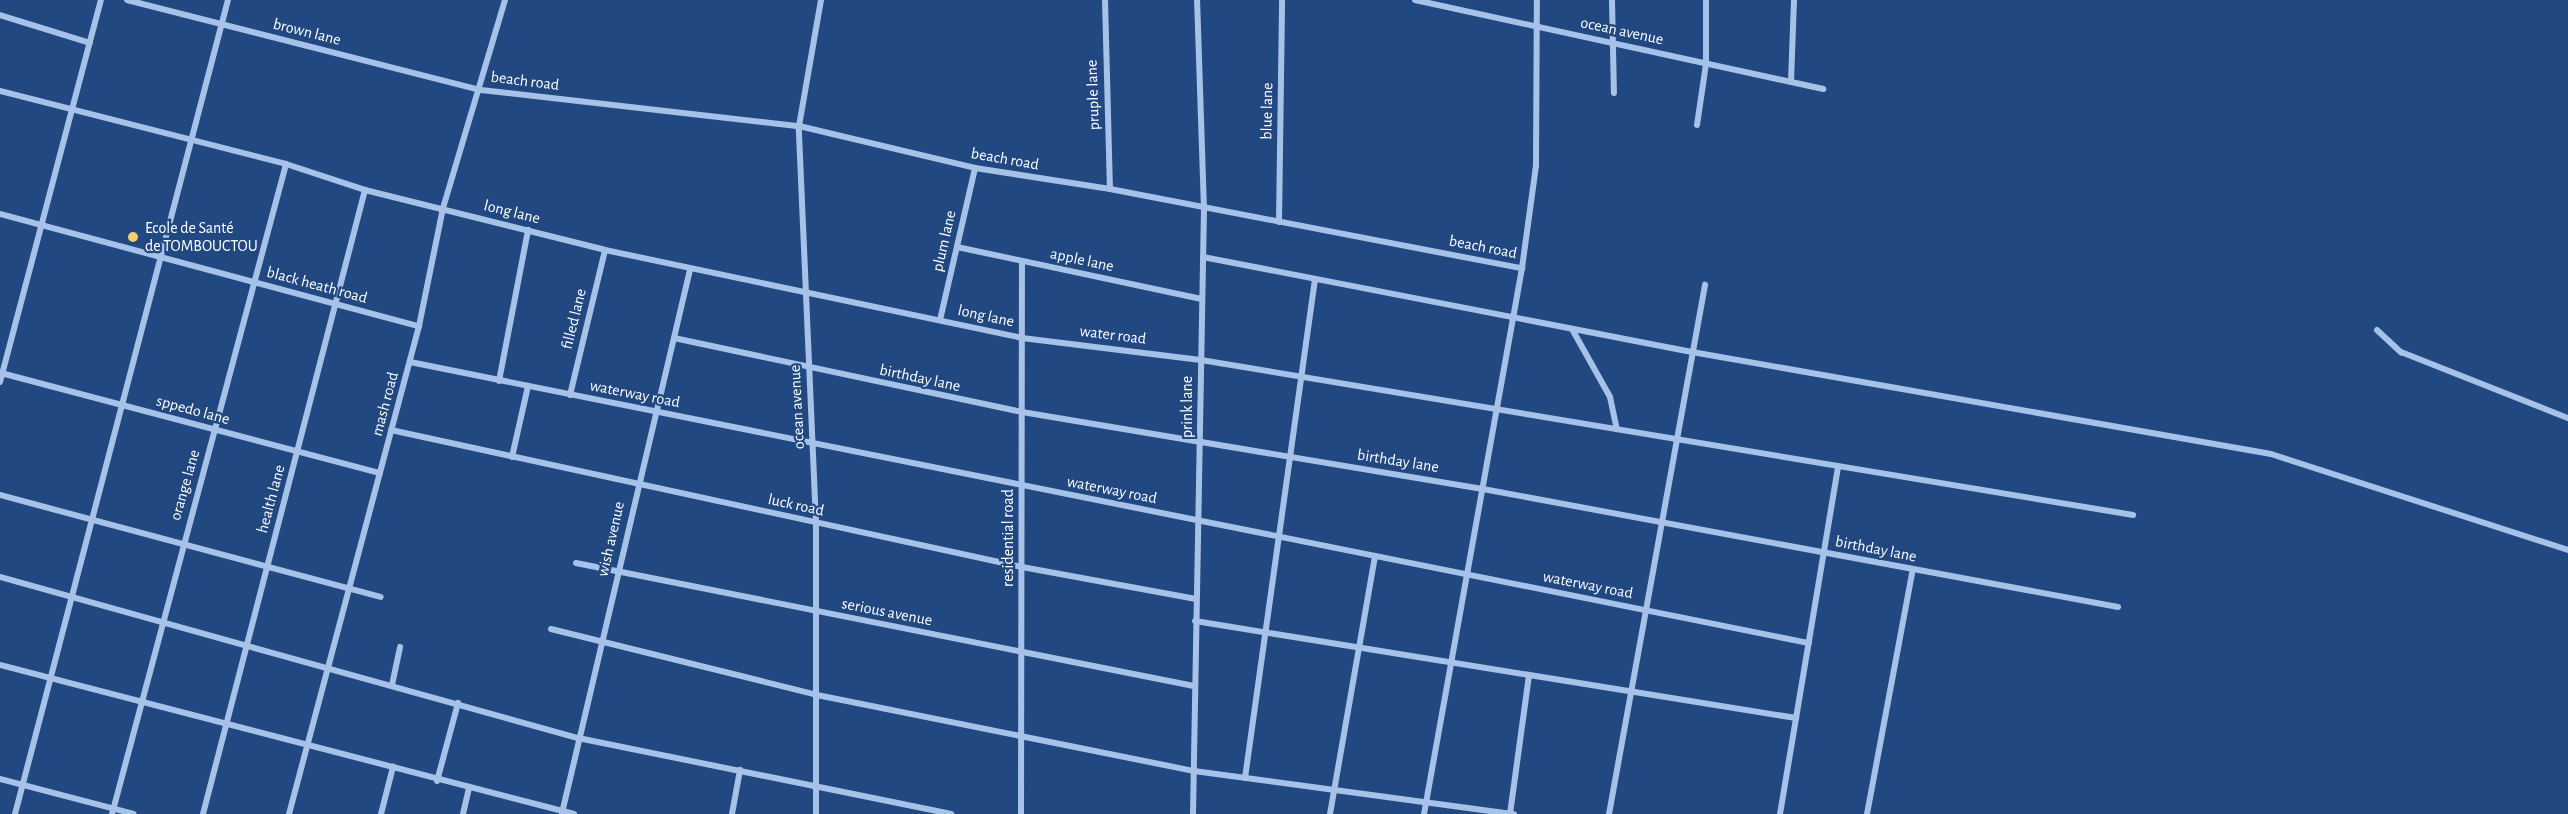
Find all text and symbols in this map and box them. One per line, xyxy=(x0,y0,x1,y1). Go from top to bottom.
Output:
street label: ocean avenue xyxy=(1579,13,1665,49)
street label: brown lane xyxy=(271,14,343,50)
street label: pruple lane xyxy=(1082,60,1104,130)
street label: beach road xyxy=(490,67,560,95)
street label: blue lane xyxy=(1257,82,1277,140)
street label: beach road xyxy=(969,144,1041,174)
street label: long lane xyxy=(482,196,542,228)
street label: plum lane xyxy=(928,208,960,274)
place label: Ecole de Santé de TOMBOUCTOU xyxy=(145,218,258,256)
marker: Ecole de Santé de TOMBOUCTOU xyxy=(126,230,140,244)
street label: beach road xyxy=(1447,231,1519,263)
street label: apple lane xyxy=(1048,244,1116,276)
street label: black heath road xyxy=(265,262,369,308)
street label: filled lane xyxy=(557,287,591,351)
street label: long lane xyxy=(956,301,1016,331)
street label: water road xyxy=(1079,321,1147,349)
street label: birthday lane xyxy=(878,360,962,396)
street label: ocean avenue xyxy=(785,364,809,450)
street label: mash road xyxy=(367,370,403,438)
street label: waterway road xyxy=(588,376,682,412)
street label: prink lane xyxy=(1177,376,1197,438)
street label: sppedo lane xyxy=(154,391,232,429)
street label: birthday lane xyxy=(1356,445,1440,477)
street label: orange lane xyxy=(166,447,204,523)
street label: health lane xyxy=(253,463,289,535)
street label: waterway road xyxy=(1065,472,1159,508)
street label: residential road xyxy=(998,489,1018,587)
street label: luck road xyxy=(766,490,826,520)
street label: wish avenue xyxy=(593,500,629,578)
street label: birthday lane xyxy=(1834,532,1918,566)
street label: waterway road xyxy=(1541,567,1635,603)
street label: serious avenue xyxy=(840,594,934,630)

